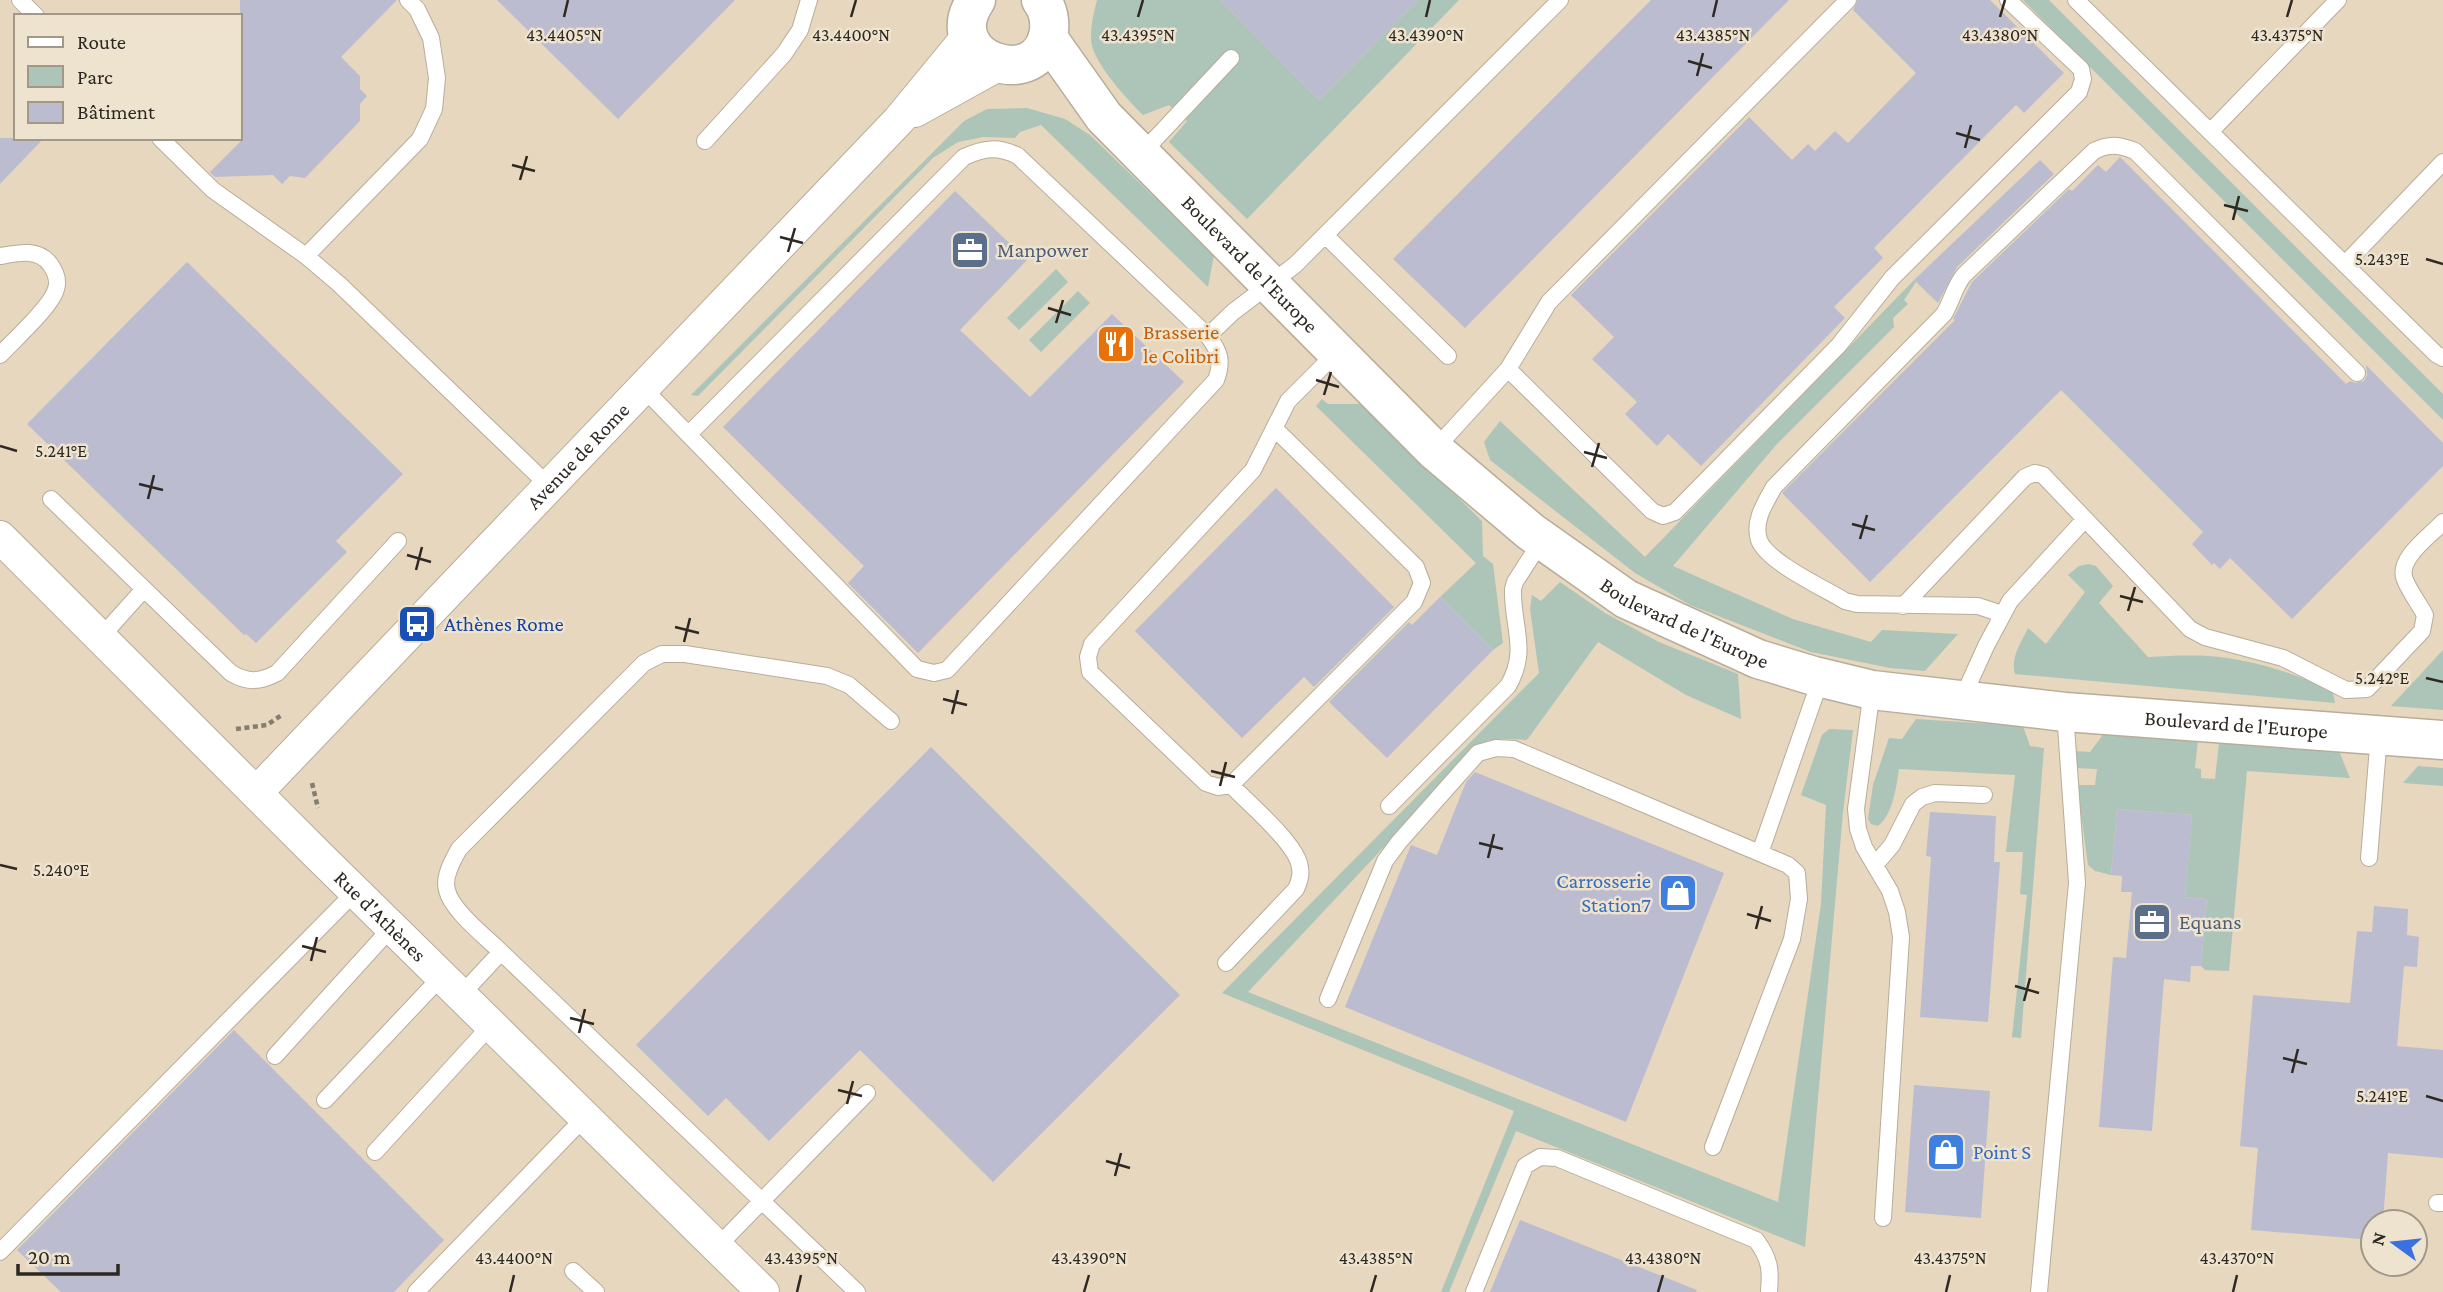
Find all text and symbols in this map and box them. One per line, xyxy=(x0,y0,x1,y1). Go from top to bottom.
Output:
legend xyxy=(14,14,242,140)
text: 43.4405°N xyxy=(526,25,602,45)
text: 43.4400°N xyxy=(812,25,890,45)
text: 43.4395°N xyxy=(1101,25,1175,45)
text: 43.4390°N xyxy=(1388,25,1464,45)
text: 43.4385°N xyxy=(1676,25,1750,45)
text: 43.4380°N xyxy=(1962,25,2038,45)
text: 43.4375°N xyxy=(2250,25,2324,45)
text: Route xyxy=(77,30,126,54)
text: Parc xyxy=(77,65,113,89)
text: Bâtiment xyxy=(77,100,156,124)
street label: Boulevard de l'Europe xyxy=(1177,190,1323,338)
office icon: Manpower xyxy=(949,229,991,271)
place label: Manpower xyxy=(997,238,1089,262)
text: 5.243°E xyxy=(2355,249,2409,269)
place label: Brasserie le Colibri xyxy=(1143,320,1220,368)
restaurant icon: Brasserie le Colibri xyxy=(1095,323,1137,365)
street label: Avenue de Rome xyxy=(522,398,634,514)
text: 5.241°E xyxy=(35,441,87,461)
street label: Boulevard de l'Europe xyxy=(1596,573,1771,673)
bus stop icon: Athènes Rome xyxy=(396,603,438,645)
place label: Athènes Rome xyxy=(444,612,564,636)
text: 5.242°E xyxy=(2355,668,2409,688)
street label: Boulevard de l'Europe xyxy=(2144,706,2329,743)
text: 5.240°E xyxy=(33,860,89,880)
street label: Rue d'Athènes xyxy=(329,866,431,967)
place label: Carrosserie Station7 xyxy=(1556,869,1651,917)
shop icon: Carrosserie Station7 xyxy=(1657,872,1699,914)
office icon: Equans xyxy=(2131,901,2173,943)
place label: Equans xyxy=(2179,910,2242,934)
text: 5.241°E xyxy=(2356,1086,2408,1106)
shop icon: Point S xyxy=(1925,1131,1967,1173)
place label: Point S xyxy=(1973,1140,2031,1164)
north arrow xyxy=(2359,1208,2429,1278)
text: N xyxy=(2366,1230,2390,1248)
scale bar xyxy=(18,1232,117,1276)
text: 20 m xyxy=(28,1245,71,1269)
text: 43.4400°N xyxy=(475,1248,553,1268)
text: 43.4395°N xyxy=(764,1248,838,1268)
text: 43.4390°N xyxy=(1051,1248,1127,1268)
text: 43.4385°N xyxy=(1339,1248,1413,1268)
text: 43.4380°N xyxy=(1625,1248,1701,1268)
text: 43.4375°N xyxy=(1913,1248,1987,1268)
text: 43.4370°N xyxy=(2200,1248,2275,1268)

